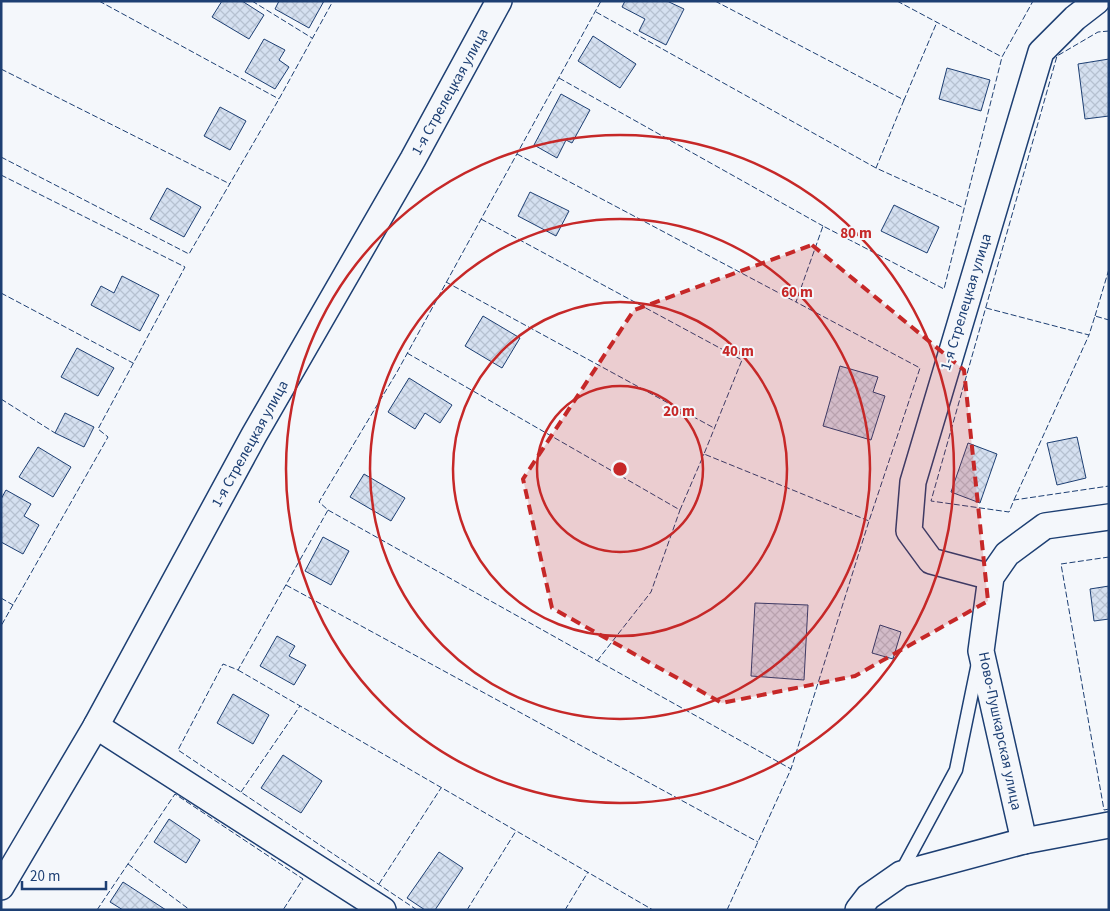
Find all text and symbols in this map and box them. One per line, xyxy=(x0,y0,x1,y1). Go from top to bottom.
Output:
street label: 1-я Стрелецкая улица xyxy=(406,25,494,159)
text: 80 m xyxy=(840,223,872,244)
street label: 1-я Стрелецкая улица xyxy=(935,231,997,373)
text: 60 m xyxy=(781,282,813,303)
text: 40 m xyxy=(722,341,754,362)
street label: 1-я Стрелецкая улица xyxy=(206,377,294,511)
text: 20 m xyxy=(663,401,695,422)
centre of rings xyxy=(611,460,629,478)
street label: Ново-Пушкарская улица xyxy=(973,650,1027,812)
scale bar xyxy=(22,858,106,890)
text: 20 m xyxy=(30,866,60,887)

